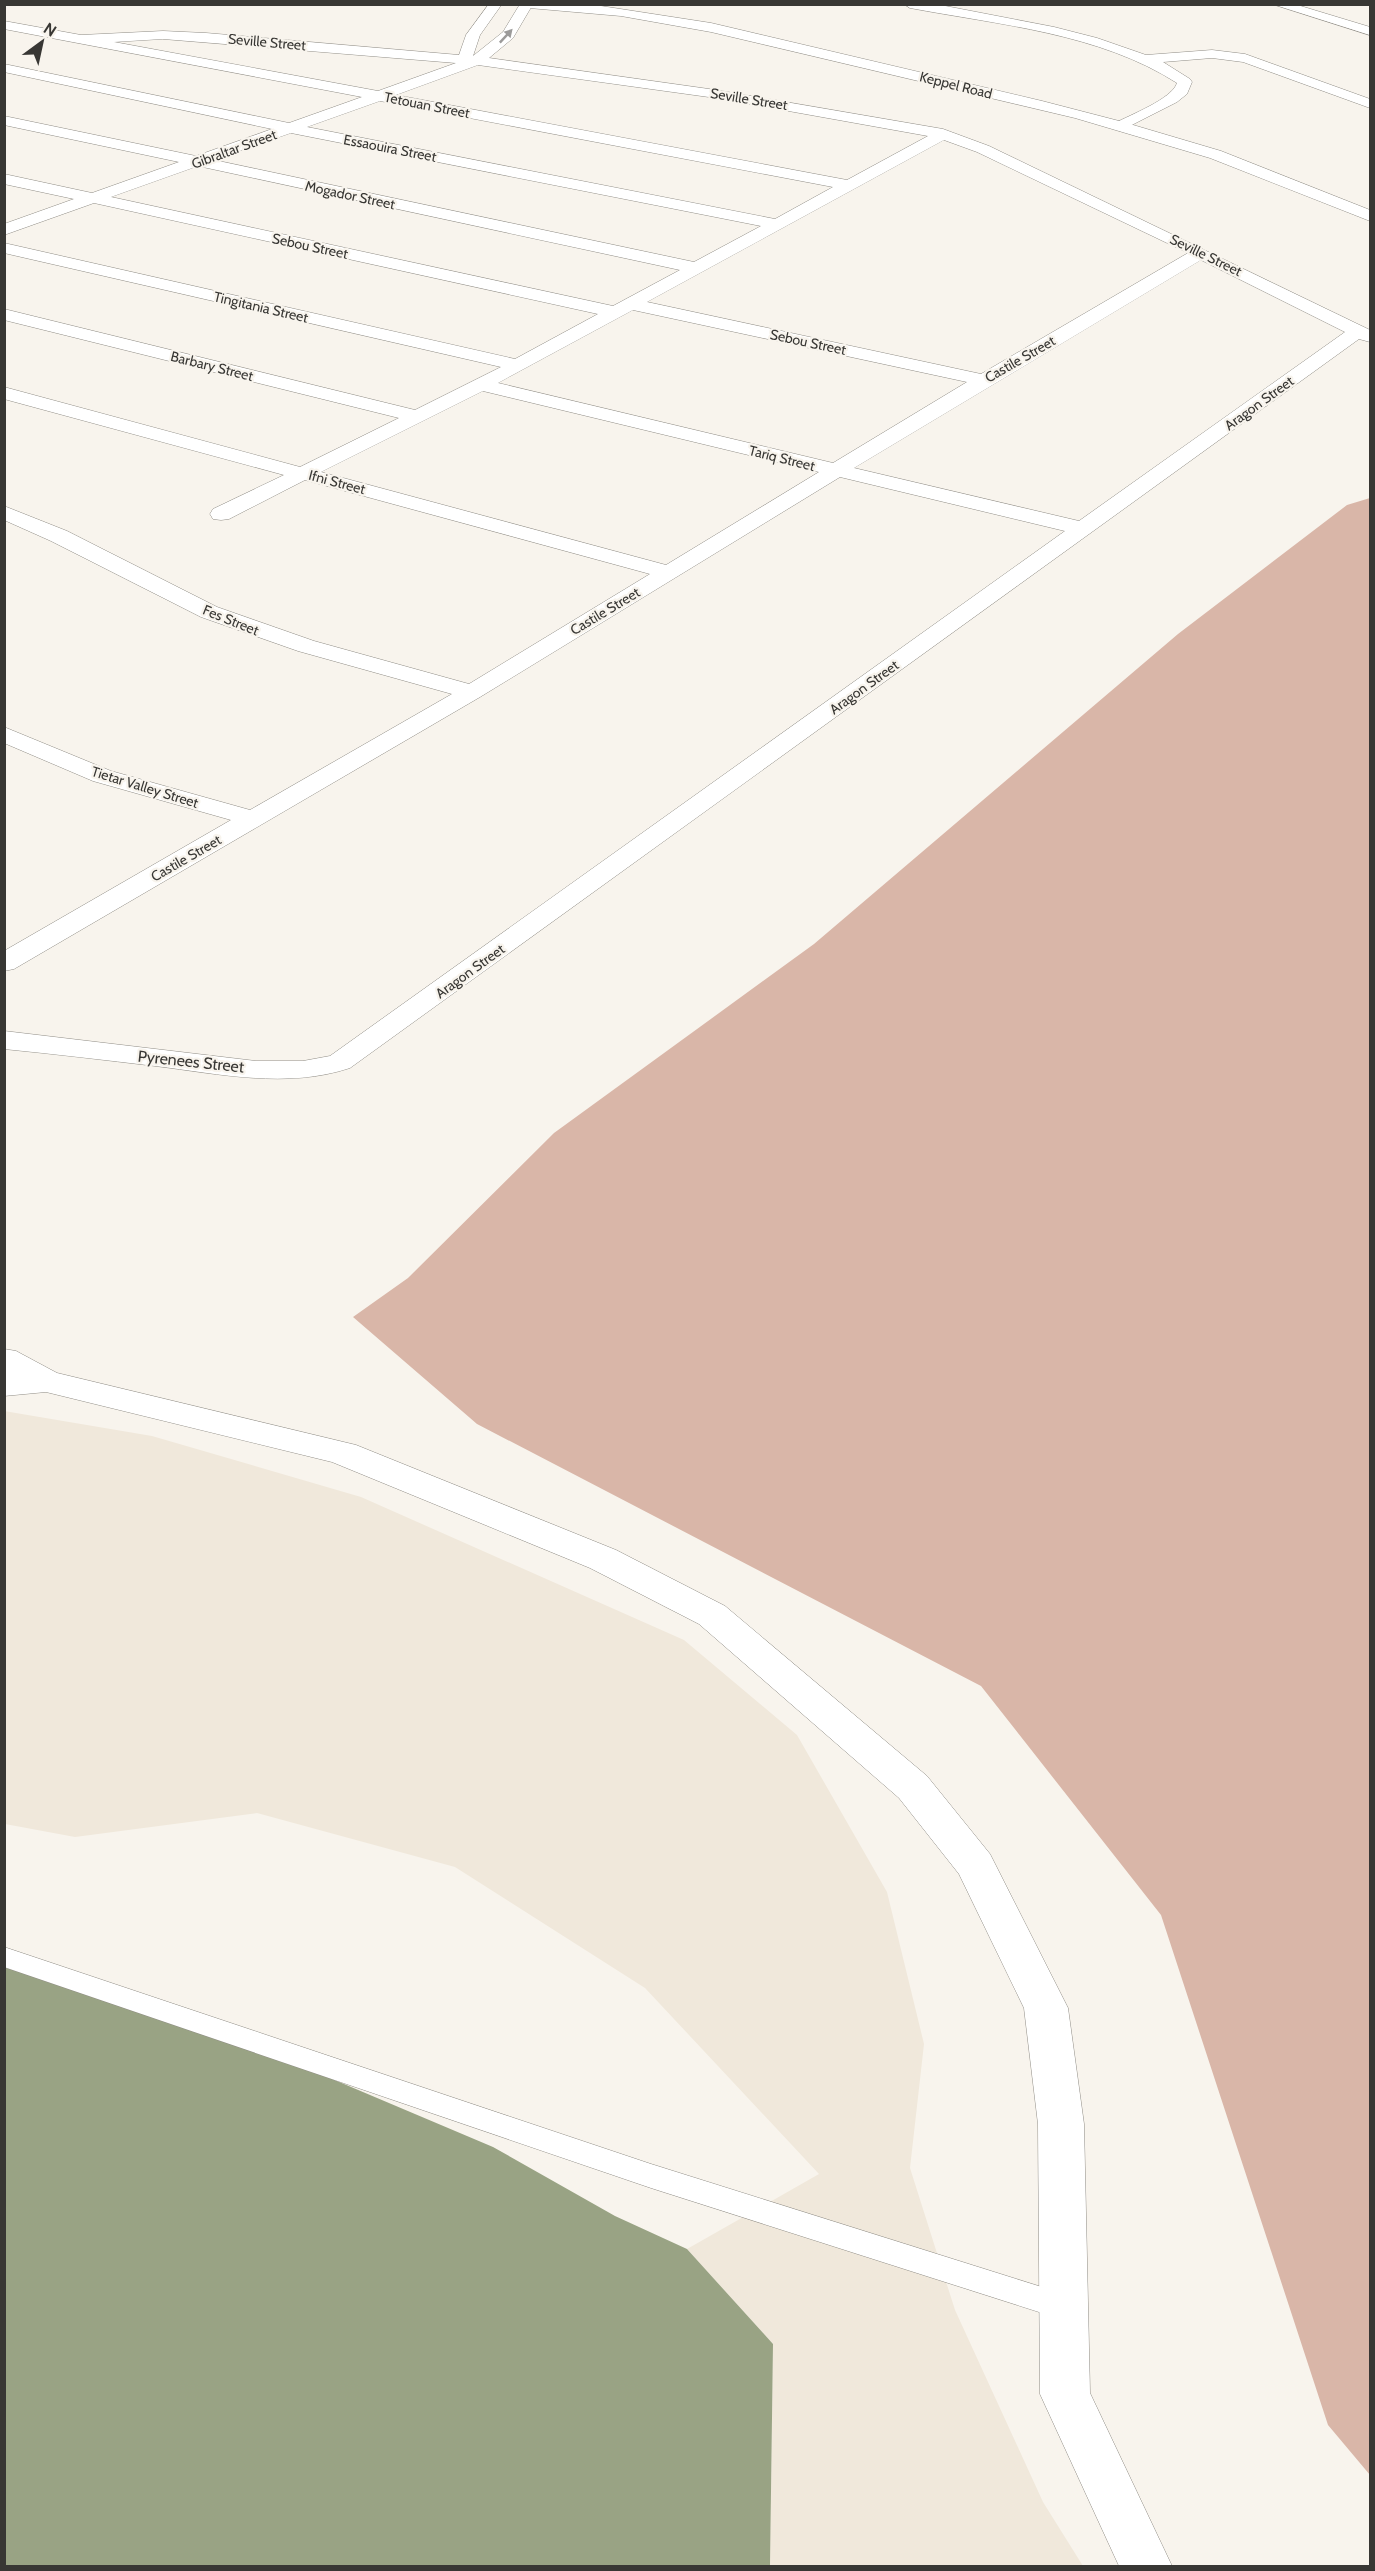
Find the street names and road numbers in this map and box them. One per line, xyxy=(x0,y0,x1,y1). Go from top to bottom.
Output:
street label: Seville Street xyxy=(227,30,307,54)
street label: Keppel Road xyxy=(918,67,994,103)
street label: Seville Street xyxy=(709,84,789,114)
street label: Tetouan Street xyxy=(383,88,472,122)
street label: Gibraltar Street xyxy=(189,125,279,173)
street label: Essaouira Street xyxy=(342,130,438,166)
street label: Mogador Street xyxy=(303,177,397,213)
street label: Sebou Street xyxy=(270,229,350,263)
street label: Seville Street xyxy=(1167,230,1245,280)
street label: Tingitania Street xyxy=(212,287,310,327)
street label: Sebou Street xyxy=(768,325,848,359)
street label: Castile Street xyxy=(982,331,1059,386)
street label: Barbary Street xyxy=(169,347,255,385)
street label: Aragon Street xyxy=(1221,372,1297,434)
street label: Tariq Street xyxy=(747,441,817,475)
street label: Ifni Street xyxy=(307,466,368,498)
street label: Castile Street xyxy=(567,583,643,639)
street label: Fes Street xyxy=(200,601,262,639)
street label: Aragon Street xyxy=(826,656,902,718)
street label: Tietar Valley Street xyxy=(89,762,201,812)
street label: Castile Street xyxy=(148,830,225,885)
street label: Aragon Street xyxy=(432,940,508,1002)
street label: Pyrenees Street xyxy=(137,1046,246,1077)

